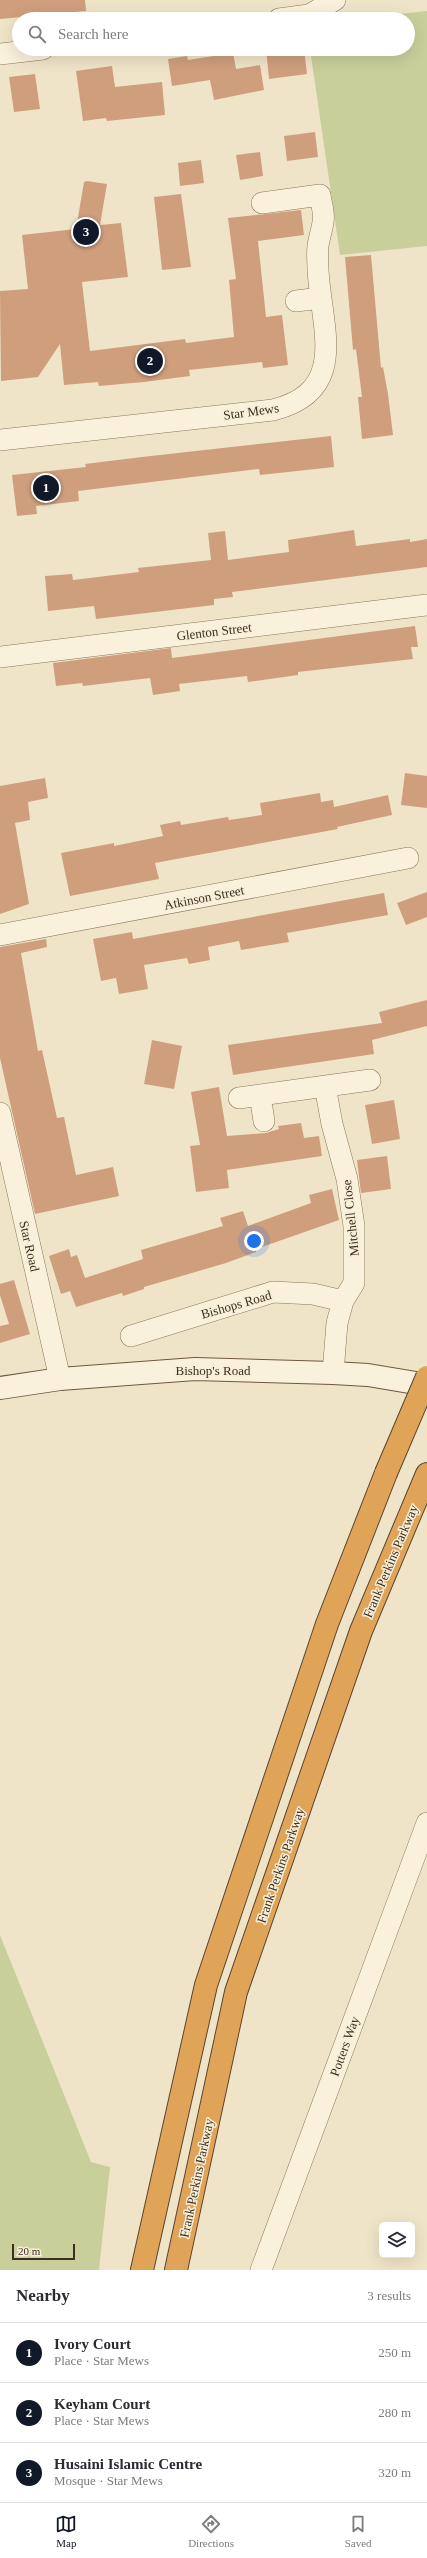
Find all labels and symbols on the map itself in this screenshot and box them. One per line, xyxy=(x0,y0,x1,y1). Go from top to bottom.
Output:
pin: 3 xyxy=(73,217,99,247)
pin: 2 xyxy=(137,346,163,376)
street label: Star Mews xyxy=(222,400,280,423)
pin: 1 xyxy=(33,473,59,503)
street label: Glenton Street xyxy=(176,619,253,644)
street label: Atkinson Street xyxy=(163,882,246,913)
street label: Mitchell Close xyxy=(339,1179,362,1257)
street label: Star Road xyxy=(16,1219,43,1273)
your location xyxy=(244,1231,264,1251)
street label: Bishops Road xyxy=(199,1287,274,1322)
street label: Bishop's Road xyxy=(176,1363,251,1378)
street label: Frank Perkins Parkway xyxy=(360,1502,421,1620)
street label: Frank Perkins Parkway xyxy=(254,1805,307,1925)
street label: Potters Way xyxy=(327,2014,362,2078)
street label: Frank Perkins Parkway xyxy=(177,2117,217,2239)
scale bar xyxy=(12,2242,75,2261)

